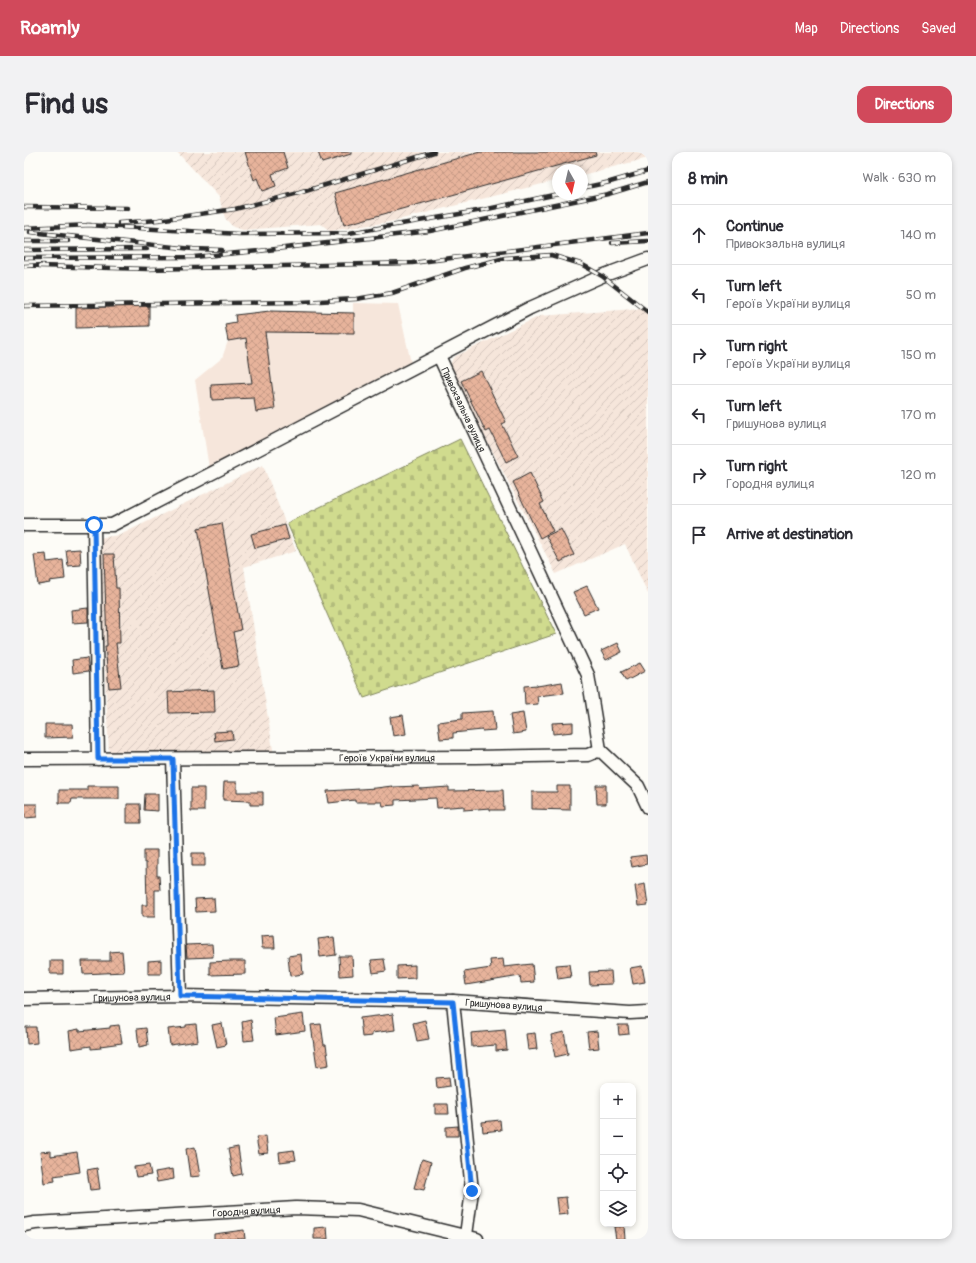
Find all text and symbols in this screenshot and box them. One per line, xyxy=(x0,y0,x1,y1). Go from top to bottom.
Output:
text: Roamly xyxy=(20,16,80,40)
text: Map xyxy=(795,20,818,37)
text: Directions xyxy=(840,20,899,37)
text: Saved xyxy=(921,20,956,37)
button: Directions xyxy=(857,86,952,123)
text: Find us xyxy=(24,87,108,122)
north arrow xyxy=(552,164,588,200)
text: 8 min xyxy=(688,168,728,189)
text: Walk · 630 m xyxy=(862,170,936,186)
text: Continue xyxy=(726,217,784,236)
icon: ahead xyxy=(688,224,710,246)
text: 140 m xyxy=(900,227,936,243)
text: Привокзальна вулиця xyxy=(726,236,845,252)
text: Turn left xyxy=(726,277,782,296)
icon: left xyxy=(688,284,710,306)
text: 50 m xyxy=(906,287,936,303)
text: Героїв України вулиця xyxy=(726,296,850,312)
text: Turn right xyxy=(726,337,787,356)
icon: right xyxy=(688,344,710,366)
text: 150 m xyxy=(901,347,936,363)
text: Героїв України вулиця xyxy=(726,356,850,372)
street label: Привокзальна вулиця xyxy=(438,366,488,454)
text: Turn left xyxy=(726,397,782,416)
icon: left xyxy=(688,404,710,426)
text: 170 m xyxy=(901,407,936,423)
text: Гришунова вулиця xyxy=(726,416,826,432)
text: Turn right xyxy=(726,457,787,476)
icon: right xyxy=(688,464,710,486)
text: 120 m xyxy=(900,467,936,483)
text: Городня вулиця xyxy=(726,476,814,492)
route start xyxy=(85,516,103,534)
icon: arrive xyxy=(688,524,710,546)
text: Arrive at destination xyxy=(726,525,853,544)
street label: Героїв України вулиця xyxy=(339,752,435,765)
street label: Гришунова вулиця xyxy=(93,991,171,1005)
street label: Гришунова вулиця xyxy=(465,997,543,1014)
map controls xyxy=(600,1083,636,1227)
button: + xyxy=(600,1083,636,1119)
button: − xyxy=(600,1119,636,1155)
button: locate xyxy=(600,1155,636,1191)
route end xyxy=(463,1182,481,1200)
button: layers xyxy=(600,1191,636,1227)
street label: Городня вулиця xyxy=(212,1204,281,1220)

